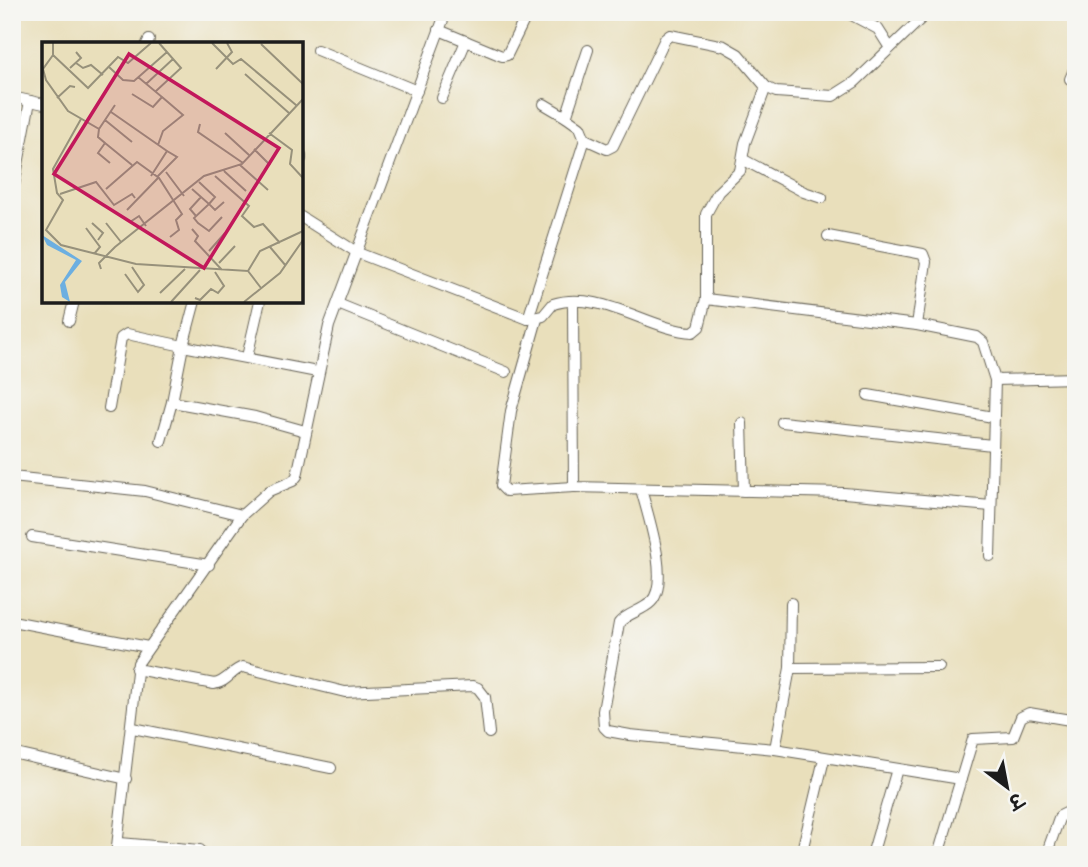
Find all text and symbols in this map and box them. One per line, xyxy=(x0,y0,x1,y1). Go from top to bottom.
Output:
inset map xyxy=(42,42,303,303)
north arrow xyxy=(972,752,1042,822)
text: उ xyxy=(1000,783,1029,815)

